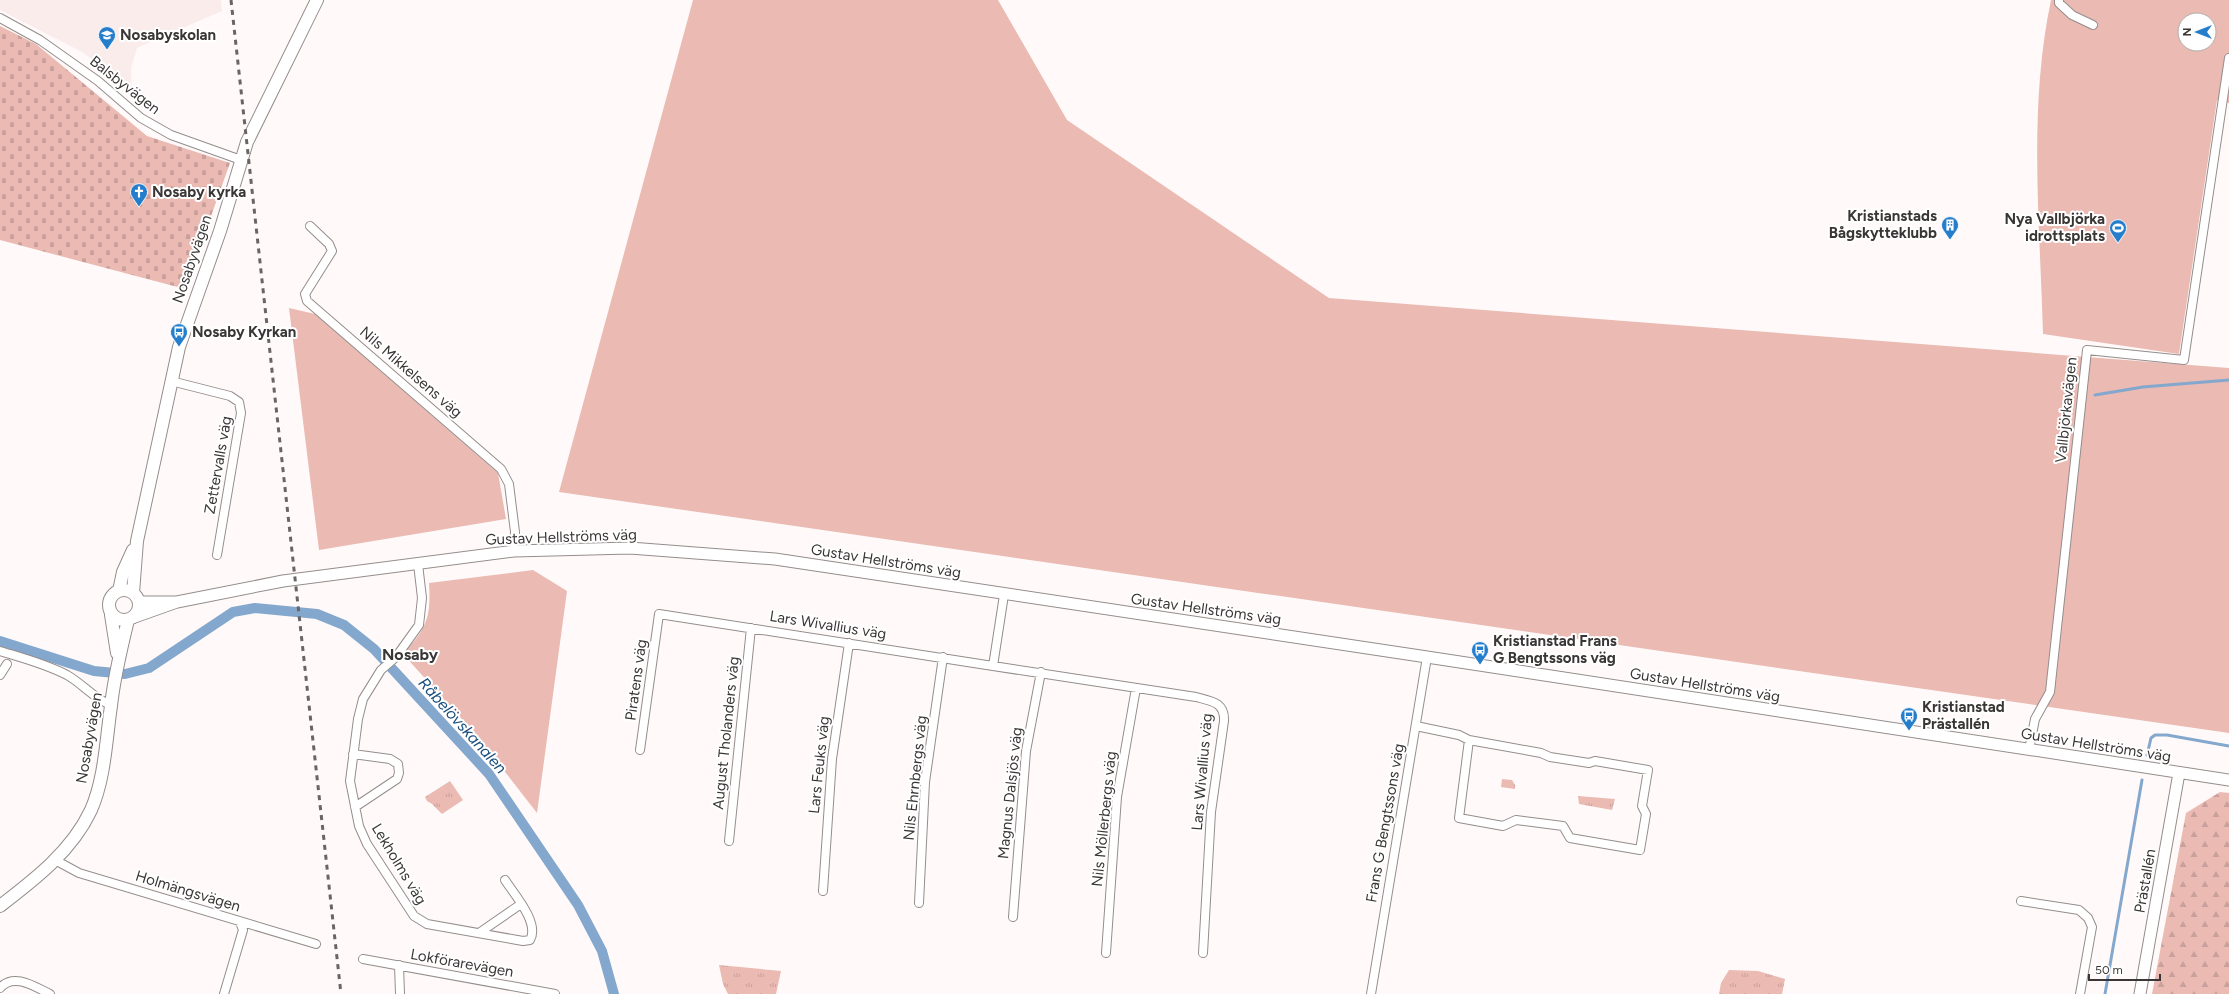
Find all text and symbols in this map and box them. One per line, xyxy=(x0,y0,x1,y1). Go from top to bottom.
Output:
north arrow xyxy=(2177,12,2217,52)
school or university icon: Nosabyskolan xyxy=(97,25,117,50)
place label: Nosabyskolan xyxy=(120,26,216,44)
text: N xyxy=(2181,28,2194,36)
street label: Balsbyvägen xyxy=(86,52,164,118)
church icon: Nosaby kyrka xyxy=(129,182,149,207)
place label: Nosaby kyrka xyxy=(152,183,246,201)
place label: Kristianstads Bågskytteklubb xyxy=(1829,207,1937,242)
place label: Nya Vallbjörka idrottsplats xyxy=(2004,210,2105,245)
street label: Nosabyvägen xyxy=(168,212,216,306)
building icon: Kristianstads Bågskytteklubb xyxy=(1940,215,1960,240)
sports icon: Nya Vallbjörka idrottsplats xyxy=(2108,218,2128,243)
bus stop icon: Nosaby Kyrkan xyxy=(169,322,189,347)
place label: Nosaby Kyrkan xyxy=(192,323,296,341)
street label: Nils Mikkelsens väg xyxy=(356,323,466,421)
street label: Vallbjörkavägen xyxy=(2052,356,2080,464)
street label: Zettervalls väg xyxy=(201,415,235,515)
street label: Gustav Hellströms väg xyxy=(485,525,637,549)
street label: Gustav Hellströms väg xyxy=(810,540,962,582)
street label: Gustav Hellströms väg xyxy=(1130,590,1282,628)
street label: Lars Wivallius väg xyxy=(768,607,888,643)
place label: Kristianstad Frans G Bengtssons väg xyxy=(1493,632,1617,667)
street label: Piratens väg xyxy=(621,638,651,722)
bus stop icon: Kristianstad Frans G Bengtssons väg xyxy=(1470,640,1490,665)
district label: Nosaby xyxy=(382,645,439,664)
street label: August Tholanders väg xyxy=(709,656,743,810)
street label: Gustav Hellströms väg xyxy=(1629,664,1781,706)
water label: Råbelövskanalen xyxy=(415,673,511,777)
street label: Nosabyvägen xyxy=(72,691,106,785)
place label: Kristianstad Prästallén xyxy=(1922,698,2005,733)
bus stop icon: Kristianstad Prästallén xyxy=(1899,706,1919,731)
street label: Lars Wivallius väg xyxy=(1188,713,1216,831)
street label: Lars Feuks väg xyxy=(805,715,833,815)
street label: Nils Ehrnbergs väg xyxy=(899,715,931,841)
street label: Gustav Hellströms väg xyxy=(2020,724,2172,766)
street label: Magnus Dalsjös väg xyxy=(994,726,1026,860)
street label: Frans G Bengtssons väg xyxy=(1362,742,1408,904)
street label: Nils Möllerbergs väg xyxy=(1088,750,1120,888)
street label: Lekholms väg xyxy=(368,820,430,908)
street label: Prästallén xyxy=(2131,848,2159,914)
street label: Holmängsvägen xyxy=(133,867,243,915)
street label: Lokförarevägen xyxy=(409,945,515,981)
scale bar xyxy=(2089,956,2160,982)
text: 50 m xyxy=(2095,963,2123,977)

